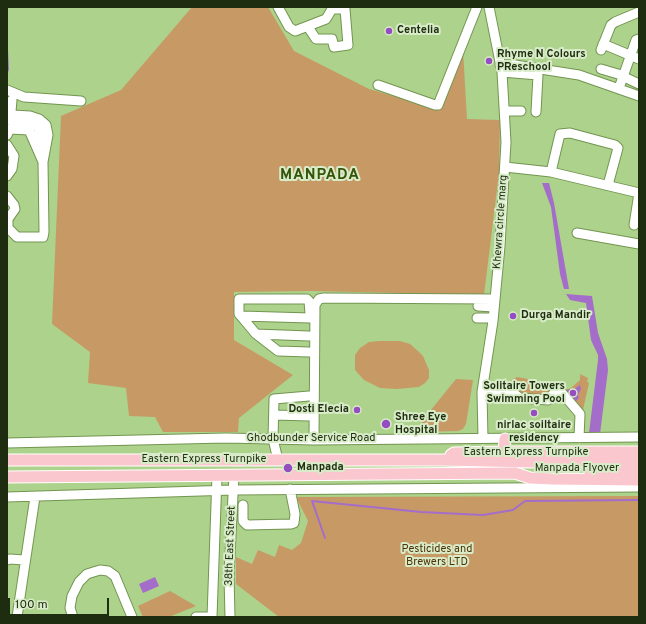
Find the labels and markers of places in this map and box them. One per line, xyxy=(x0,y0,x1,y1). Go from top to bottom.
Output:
place label: Centelia xyxy=(397,24,439,38)
marker: Centelia xyxy=(384,26,394,36)
place label: Rhyme N Colours PReschool xyxy=(497,48,586,74)
marker: Rhyme N Colours PReschool xyxy=(484,56,494,66)
place label: Durga Mandir xyxy=(521,309,591,323)
marker: Durga Mandir xyxy=(508,311,518,321)
place label: Solitaire Towers Swimming Pool xyxy=(483,380,565,406)
marker: Solitaire Towers Swimming Pool xyxy=(568,388,578,398)
place label: Dosti Elecia xyxy=(288,403,349,417)
marker: Dosti Elecia xyxy=(352,405,362,415)
marker: nirlac soiltaire residency xyxy=(529,408,539,418)
place label: Shree Eye Hospital xyxy=(395,411,446,437)
marker: Shree Eye Hospital xyxy=(380,418,392,430)
place label: nirlac soiltaire residency xyxy=(497,419,571,445)
place label: Manpada xyxy=(297,461,344,475)
marker: Manpada xyxy=(282,462,294,474)

